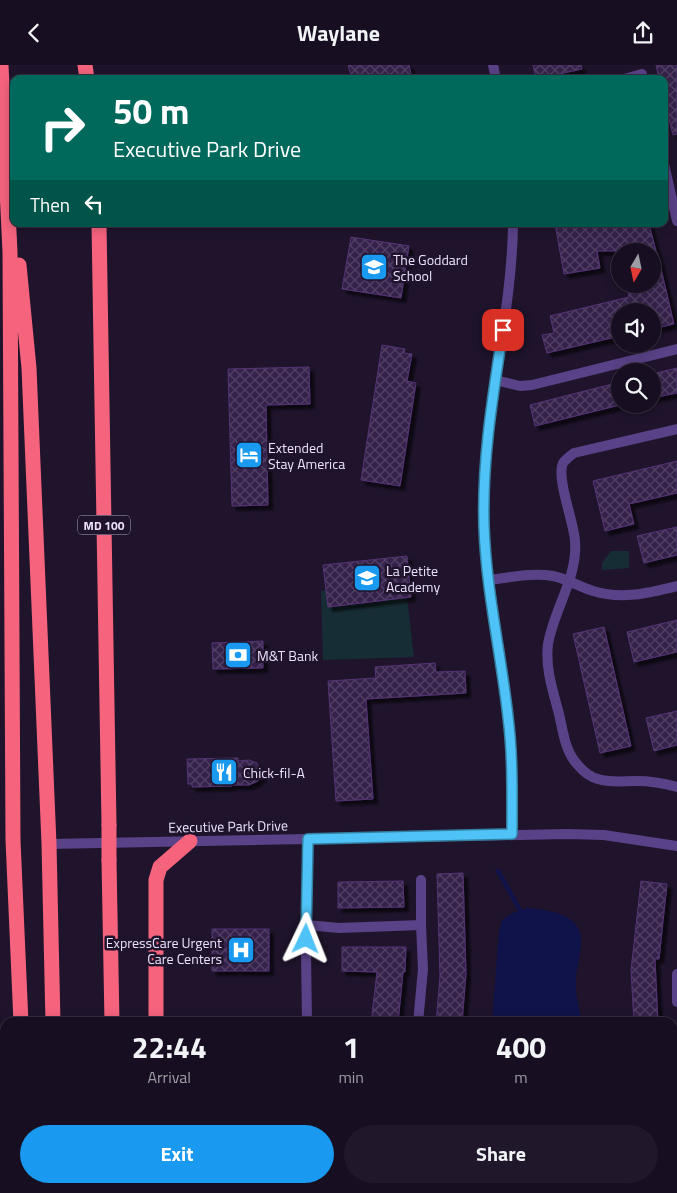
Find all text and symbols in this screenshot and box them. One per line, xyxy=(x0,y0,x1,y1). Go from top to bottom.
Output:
text: Waylane xyxy=(297,16,380,50)
icon: back xyxy=(20,19,48,47)
icon: share xyxy=(629,19,657,47)
text: 50 m xyxy=(113,84,189,138)
icon: right xyxy=(30,95,95,160)
text: Executive Park Drive xyxy=(113,132,301,166)
text: Then xyxy=(30,190,70,219)
icon: left xyxy=(80,190,108,218)
north arrow xyxy=(611,243,661,293)
map controls xyxy=(611,243,661,413)
place label: The Goddard School xyxy=(393,249,468,286)
school or university icon: The Goddard School xyxy=(359,252,389,282)
button: sound xyxy=(611,303,661,353)
pin xyxy=(482,309,524,351)
icon: arrive xyxy=(489,316,517,344)
button: search xyxy=(611,363,661,413)
place label: Extended Stay America xyxy=(268,437,345,474)
hotel icon: Extended Stay America xyxy=(234,440,264,470)
road number: MD 100 xyxy=(78,515,130,535)
place label: La Petite Academy xyxy=(386,560,440,597)
school or university icon: La Petite Academy xyxy=(352,563,382,593)
bank icon: M&T Bank xyxy=(223,640,253,670)
place label: M&T Bank xyxy=(257,645,318,666)
restaurant icon: Chick-fil-A xyxy=(209,757,239,787)
place label: Chick-fil-A xyxy=(243,762,305,783)
street label: Executive Park Drive xyxy=(168,814,288,838)
position arrow xyxy=(279,912,331,964)
place label: ExpressCare Urgent Care Centers xyxy=(106,932,222,969)
hospital icon: ExpressCare Urgent Care Centers xyxy=(226,935,256,965)
text: 22:44 xyxy=(132,1024,207,1070)
text: 1 xyxy=(343,1024,360,1070)
text: 400 xyxy=(496,1024,546,1070)
text: Arrival xyxy=(148,1065,191,1089)
text: min xyxy=(338,1065,364,1089)
text: m xyxy=(514,1065,528,1089)
button: Exit xyxy=(20,1125,334,1183)
button: Share xyxy=(344,1125,658,1183)

